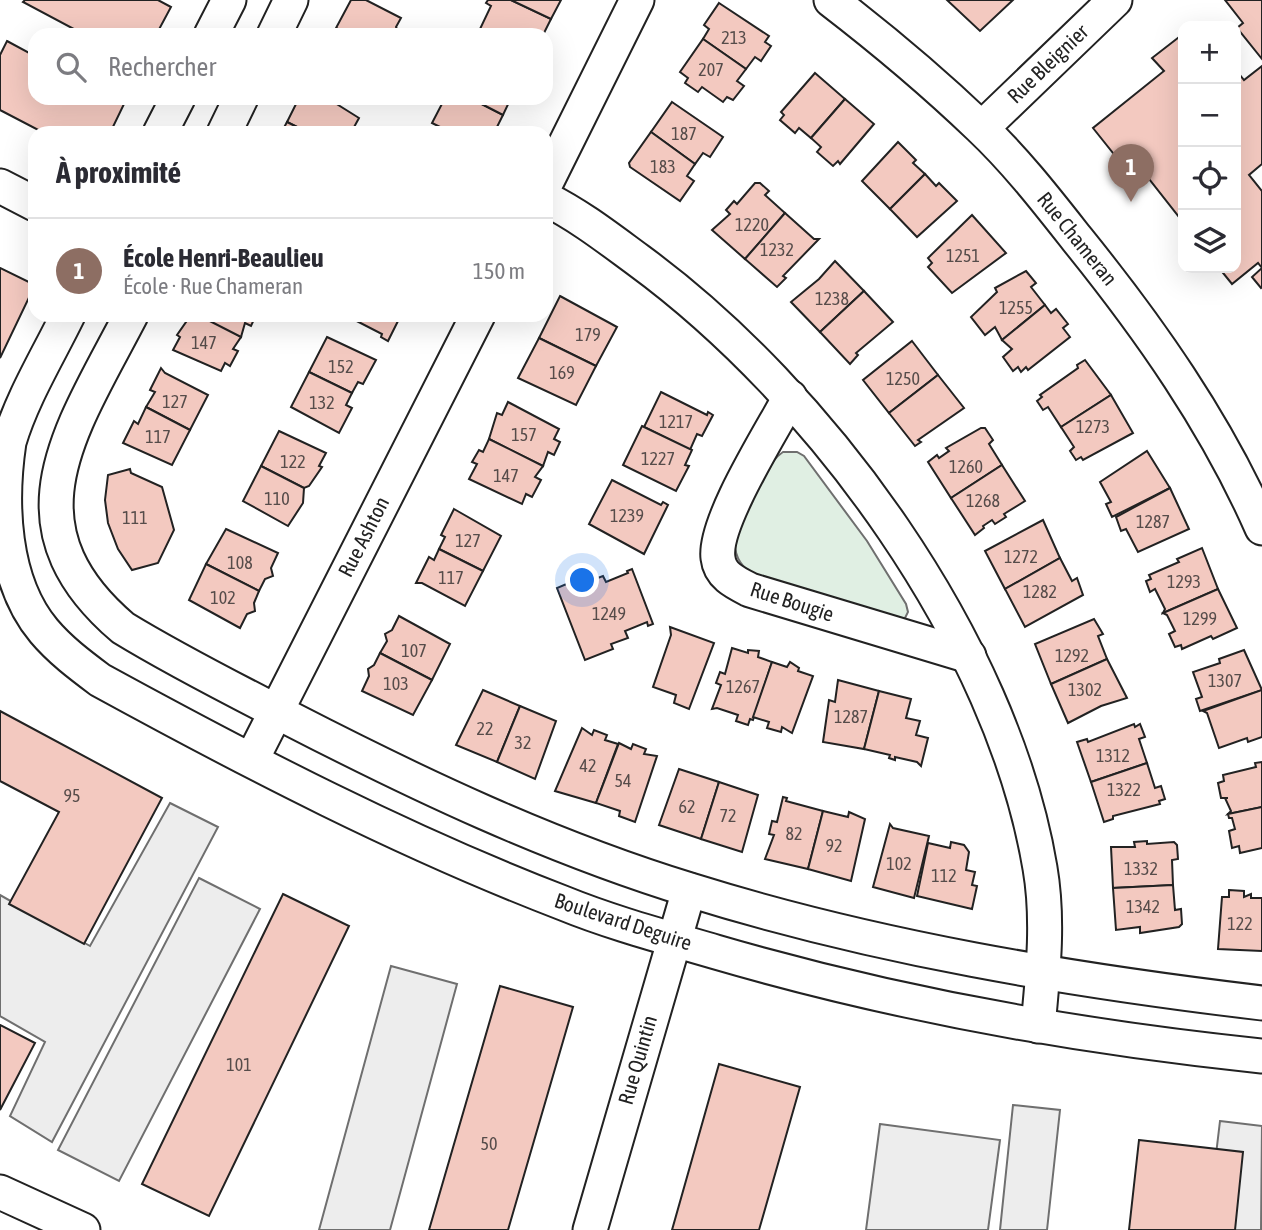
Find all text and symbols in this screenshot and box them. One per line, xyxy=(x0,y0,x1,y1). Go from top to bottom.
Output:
street label: Rue Bleignier xyxy=(1002,18,1093,108)
map controls xyxy=(1178,21,1241,273)
button: + xyxy=(1178,21,1241,84)
house number: 213 xyxy=(721,27,747,48)
search box xyxy=(28,28,553,105)
icon: search xyxy=(52,48,90,86)
text: Rechercher xyxy=(108,52,216,82)
house number: 207 xyxy=(698,59,724,80)
button: − xyxy=(1178,84,1241,147)
house number: 187 xyxy=(671,123,697,144)
pin: 1 xyxy=(1108,144,1154,202)
button: locate xyxy=(1178,147,1241,210)
text: À proximité xyxy=(56,155,181,189)
house number: 183 xyxy=(650,156,676,177)
street label: Rue Chameran xyxy=(1033,187,1123,290)
button: layers xyxy=(1178,210,1241,273)
house number: 1220 xyxy=(735,214,769,235)
house number: 1232 xyxy=(760,239,794,260)
text: École Henri-Beaulieu xyxy=(123,243,324,273)
house number: 1251 xyxy=(946,245,980,266)
text: 1 xyxy=(74,258,84,284)
text: 150 m xyxy=(473,258,525,284)
text: École · Rue Chameran xyxy=(123,273,303,299)
house number: 1238 xyxy=(815,288,849,309)
house number: 1255 xyxy=(999,297,1033,318)
house number: 179 xyxy=(575,324,601,345)
house number: 147 xyxy=(191,332,217,353)
house number: 152 xyxy=(328,356,354,377)
house number: 169 xyxy=(549,362,575,383)
house number: 1250 xyxy=(886,368,920,389)
house number: 127 xyxy=(162,391,188,412)
house number: 132 xyxy=(309,392,335,413)
house number: 1217 xyxy=(659,411,693,432)
house number: 1273 xyxy=(1076,416,1110,437)
house number: 157 xyxy=(511,424,537,445)
house number: 117 xyxy=(145,426,171,447)
house number: 1227 xyxy=(641,448,675,469)
house number: 122 xyxy=(280,451,306,472)
house number: 1260 xyxy=(949,456,983,477)
house number: 147 xyxy=(493,465,519,486)
house number: 110 xyxy=(264,488,290,509)
house number: 1268 xyxy=(966,490,1000,511)
street label: Rue Ashton xyxy=(333,492,394,581)
house number: 1239 xyxy=(610,505,644,526)
house number: 111 xyxy=(122,507,148,528)
house number: 1287 xyxy=(1136,511,1170,532)
house number: 127 xyxy=(455,530,481,551)
house number: 1272 xyxy=(1004,546,1038,567)
house number: 108 xyxy=(227,552,253,573)
your location xyxy=(565,563,599,597)
house number: 117 xyxy=(438,567,464,588)
house number: 1293 xyxy=(1167,571,1201,592)
street label: Rue Bougie xyxy=(748,576,837,626)
house number: 1282 xyxy=(1023,581,1057,602)
house number: 102 xyxy=(210,587,236,608)
house number: 1249 xyxy=(592,603,626,624)
house number: 1299 xyxy=(1183,608,1217,629)
house number: 107 xyxy=(401,640,427,661)
house number: 1292 xyxy=(1055,645,1089,666)
house number: 1307 xyxy=(1208,670,1242,691)
house number: 103 xyxy=(383,673,409,694)
house number: 1267 xyxy=(726,676,760,697)
house number: 1302 xyxy=(1068,679,1102,700)
house number: 1287 xyxy=(834,706,868,727)
house number: 22 xyxy=(477,718,493,739)
house number: 32 xyxy=(515,732,531,753)
house number: 1312 xyxy=(1096,745,1130,766)
house number: 42 xyxy=(580,755,596,776)
house number: 54 xyxy=(615,770,631,791)
house number: 1322 xyxy=(1107,779,1141,800)
house number: 95 xyxy=(64,785,80,806)
house number: 62 xyxy=(679,796,695,817)
house number: 72 xyxy=(720,805,736,826)
house number: 82 xyxy=(786,823,802,844)
house number: 92 xyxy=(826,835,842,856)
house number: 102 xyxy=(886,853,912,874)
house number: 1332 xyxy=(1124,858,1158,879)
house number: 112 xyxy=(931,865,957,886)
street label: Boulevard Deguire xyxy=(552,888,695,955)
house number: 1342 xyxy=(1126,896,1160,917)
house number: 122 xyxy=(1227,913,1253,934)
street label: Rue Quintin xyxy=(613,1012,661,1107)
house number: 101 xyxy=(226,1054,252,1075)
house number: 50 xyxy=(481,1133,497,1154)

